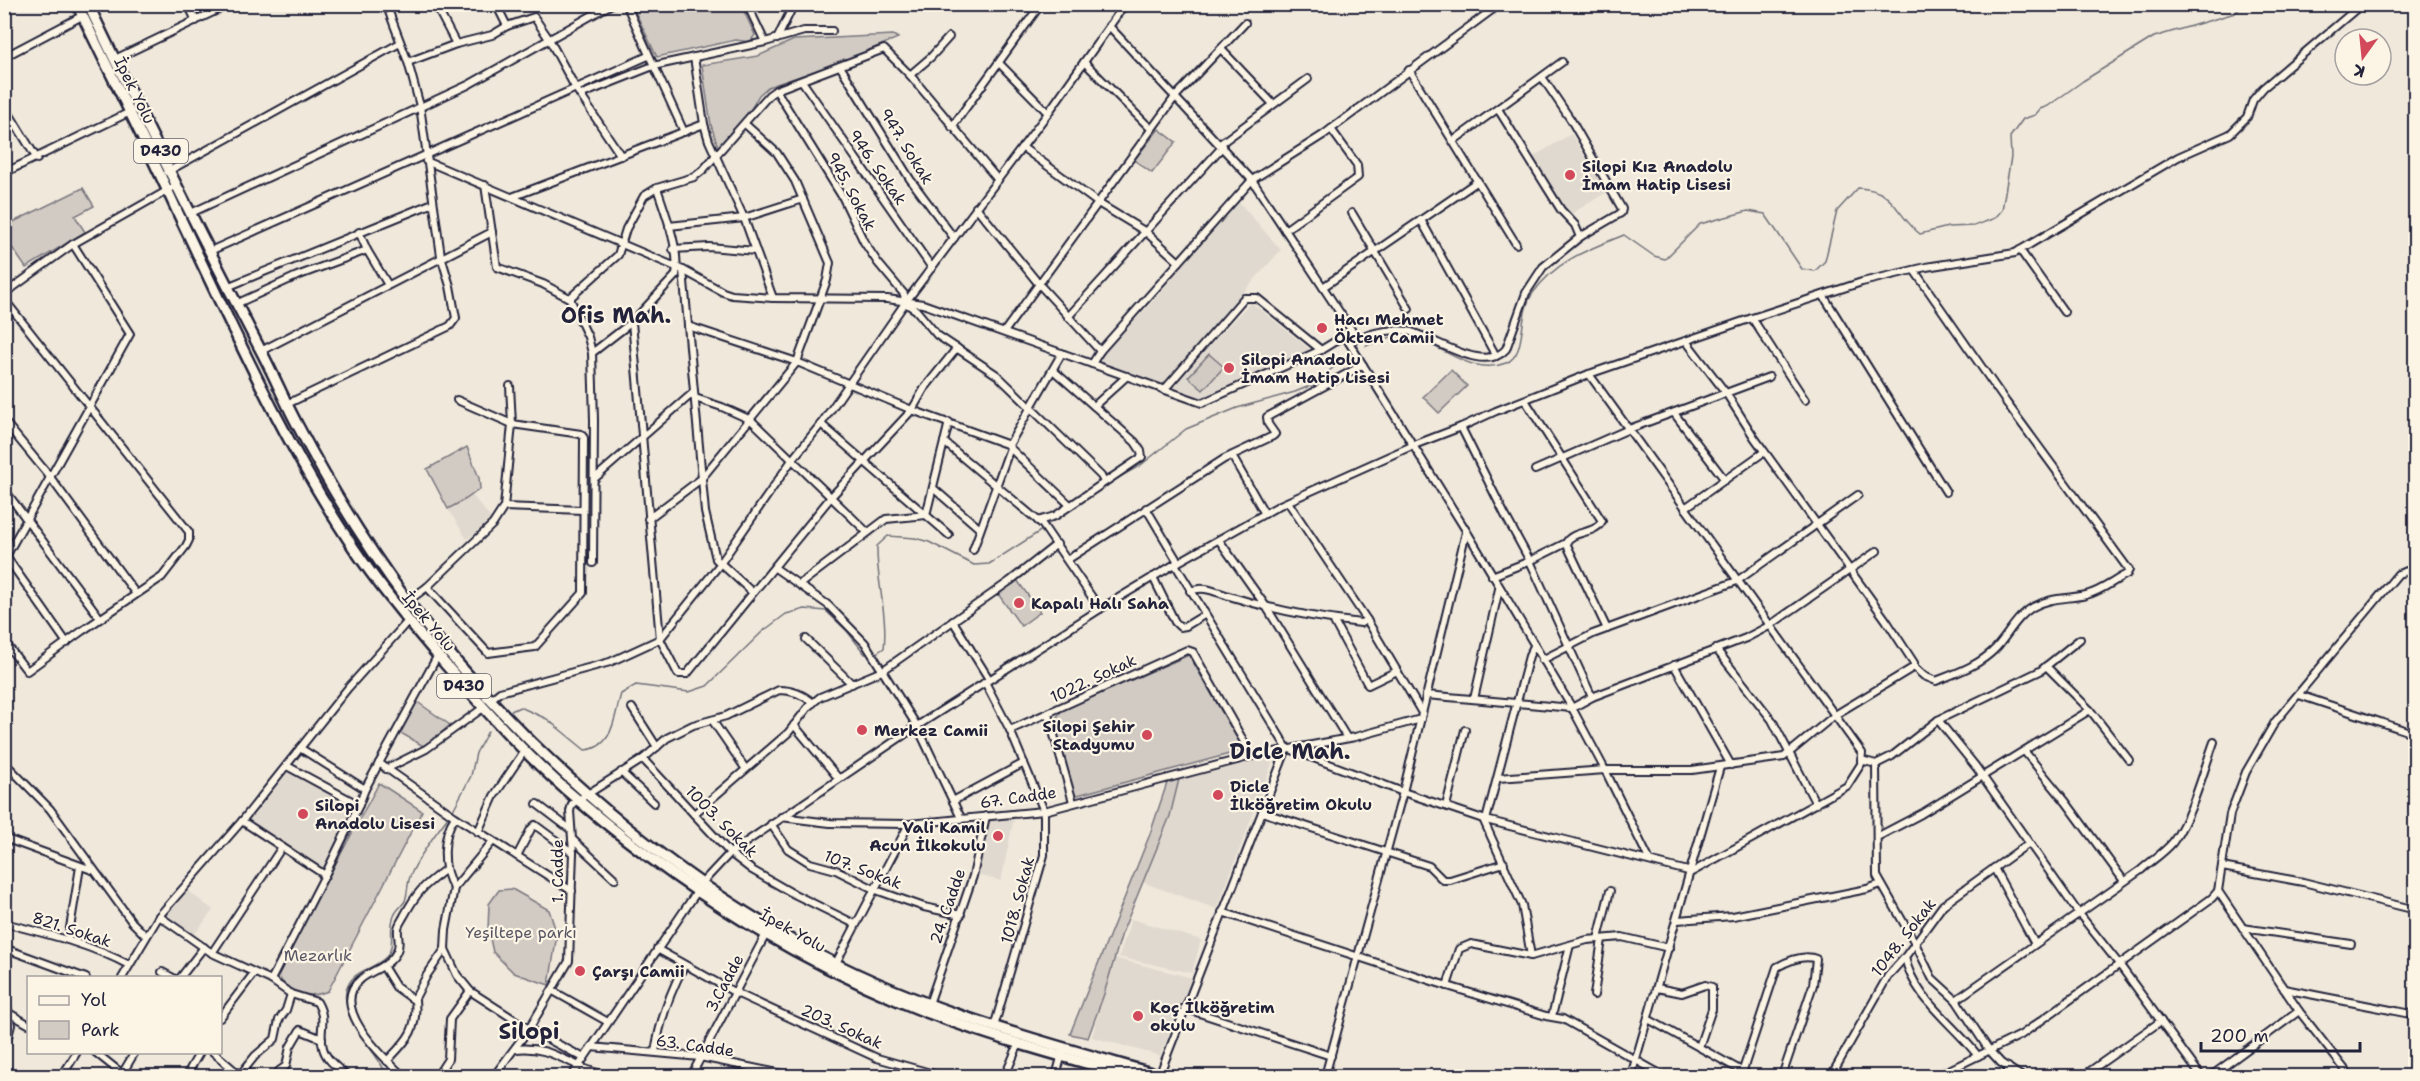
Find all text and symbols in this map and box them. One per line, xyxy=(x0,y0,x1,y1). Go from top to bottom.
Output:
north arrow xyxy=(2333,27,2393,87)
street label: İpek Yolu xyxy=(109,53,160,127)
text: K xyxy=(2351,59,2367,83)
street label: 947. Sokak xyxy=(875,104,938,188)
street label: 946. Sokak xyxy=(844,125,911,209)
road number: D430 xyxy=(134,139,188,163)
street label: 945. Sokak xyxy=(822,148,881,234)
place label: Silopi Kız Anadolu İmam Hatip Lisesi xyxy=(1582,156,1733,195)
marker: Silopi Kız Anadolu İmam Hatip Lisesi xyxy=(1563,168,1577,182)
district label: Ofis Mah. xyxy=(561,301,671,330)
place label: Hacı Mehmet Ökten Camii xyxy=(1334,309,1444,348)
marker: Hacı Mehmet Ökten Camii xyxy=(1315,321,1329,335)
place label: Silopi Anadolu İmam Hatip Lisesi xyxy=(1241,349,1390,388)
marker: Silopi Anadolu İmam Hatip Lisesi xyxy=(1222,361,1236,375)
street label: İpek Yolu xyxy=(397,587,460,656)
place label: Kapalı Halı Saha xyxy=(1031,593,1169,614)
marker: Kapalı Halı Saha xyxy=(1012,596,1026,610)
street label: 1022. Sokak xyxy=(1047,649,1140,708)
road number: D430 xyxy=(437,674,491,698)
place label: Silopi Şehir Stadyumu xyxy=(1042,716,1135,755)
place label: Merkez Camii xyxy=(874,720,988,741)
marker: Merkez Camii xyxy=(855,723,869,737)
marker: Silopi Şehir Stadyumu xyxy=(1140,728,1154,742)
district label: Dicle Mah. xyxy=(1230,737,1351,766)
place label: Dicle İlköğretim Okulu xyxy=(1230,776,1372,815)
street label: 1003. Sokak xyxy=(681,781,762,862)
street label: 67. Cadde xyxy=(979,782,1058,813)
marker: Dicle İlköğretim Okulu xyxy=(1211,788,1225,802)
place label: Silopi Anadolu Lisesi xyxy=(315,795,435,834)
marker: Silopi Anadolu Lisesi xyxy=(296,807,310,821)
place label: Vali Kamil Acun İlkokulu xyxy=(869,817,986,856)
marker: Vali Kamil Acun İlkokulu xyxy=(991,829,1005,843)
street label: 1. Cadde xyxy=(547,839,568,903)
street label: 107. Sokak xyxy=(821,845,905,894)
street label: 1018. Sokak xyxy=(996,854,1039,946)
street label: 24. Cadde xyxy=(925,866,970,947)
street label: 1048. Sokak xyxy=(1866,894,1941,981)
street label: İpek Yolu xyxy=(756,904,829,957)
street label: 821. Sokak xyxy=(30,907,114,952)
park label: Yeşiltepe parkı xyxy=(465,922,577,943)
park label: Mezarlık xyxy=(284,945,352,966)
street label: 3.Cadde xyxy=(701,951,748,1016)
place label: Çarşı Camii xyxy=(592,961,685,982)
marker: Çarşı Camii xyxy=(573,964,587,978)
legend xyxy=(27,976,222,1054)
text: Yol xyxy=(81,988,107,1012)
place label: Koç İlköğretim okulu xyxy=(1150,997,1275,1036)
street label: 203. Sokak xyxy=(798,999,886,1054)
marker: Koç İlköğretim okulu xyxy=(1131,1009,1145,1023)
scale bar xyxy=(2201,1015,2360,1053)
district label: Silopi xyxy=(498,1017,560,1046)
text: Park xyxy=(81,1018,120,1042)
text: 200 m xyxy=(2210,1024,2269,1048)
street label: 63. Cadde xyxy=(655,1030,735,1061)

